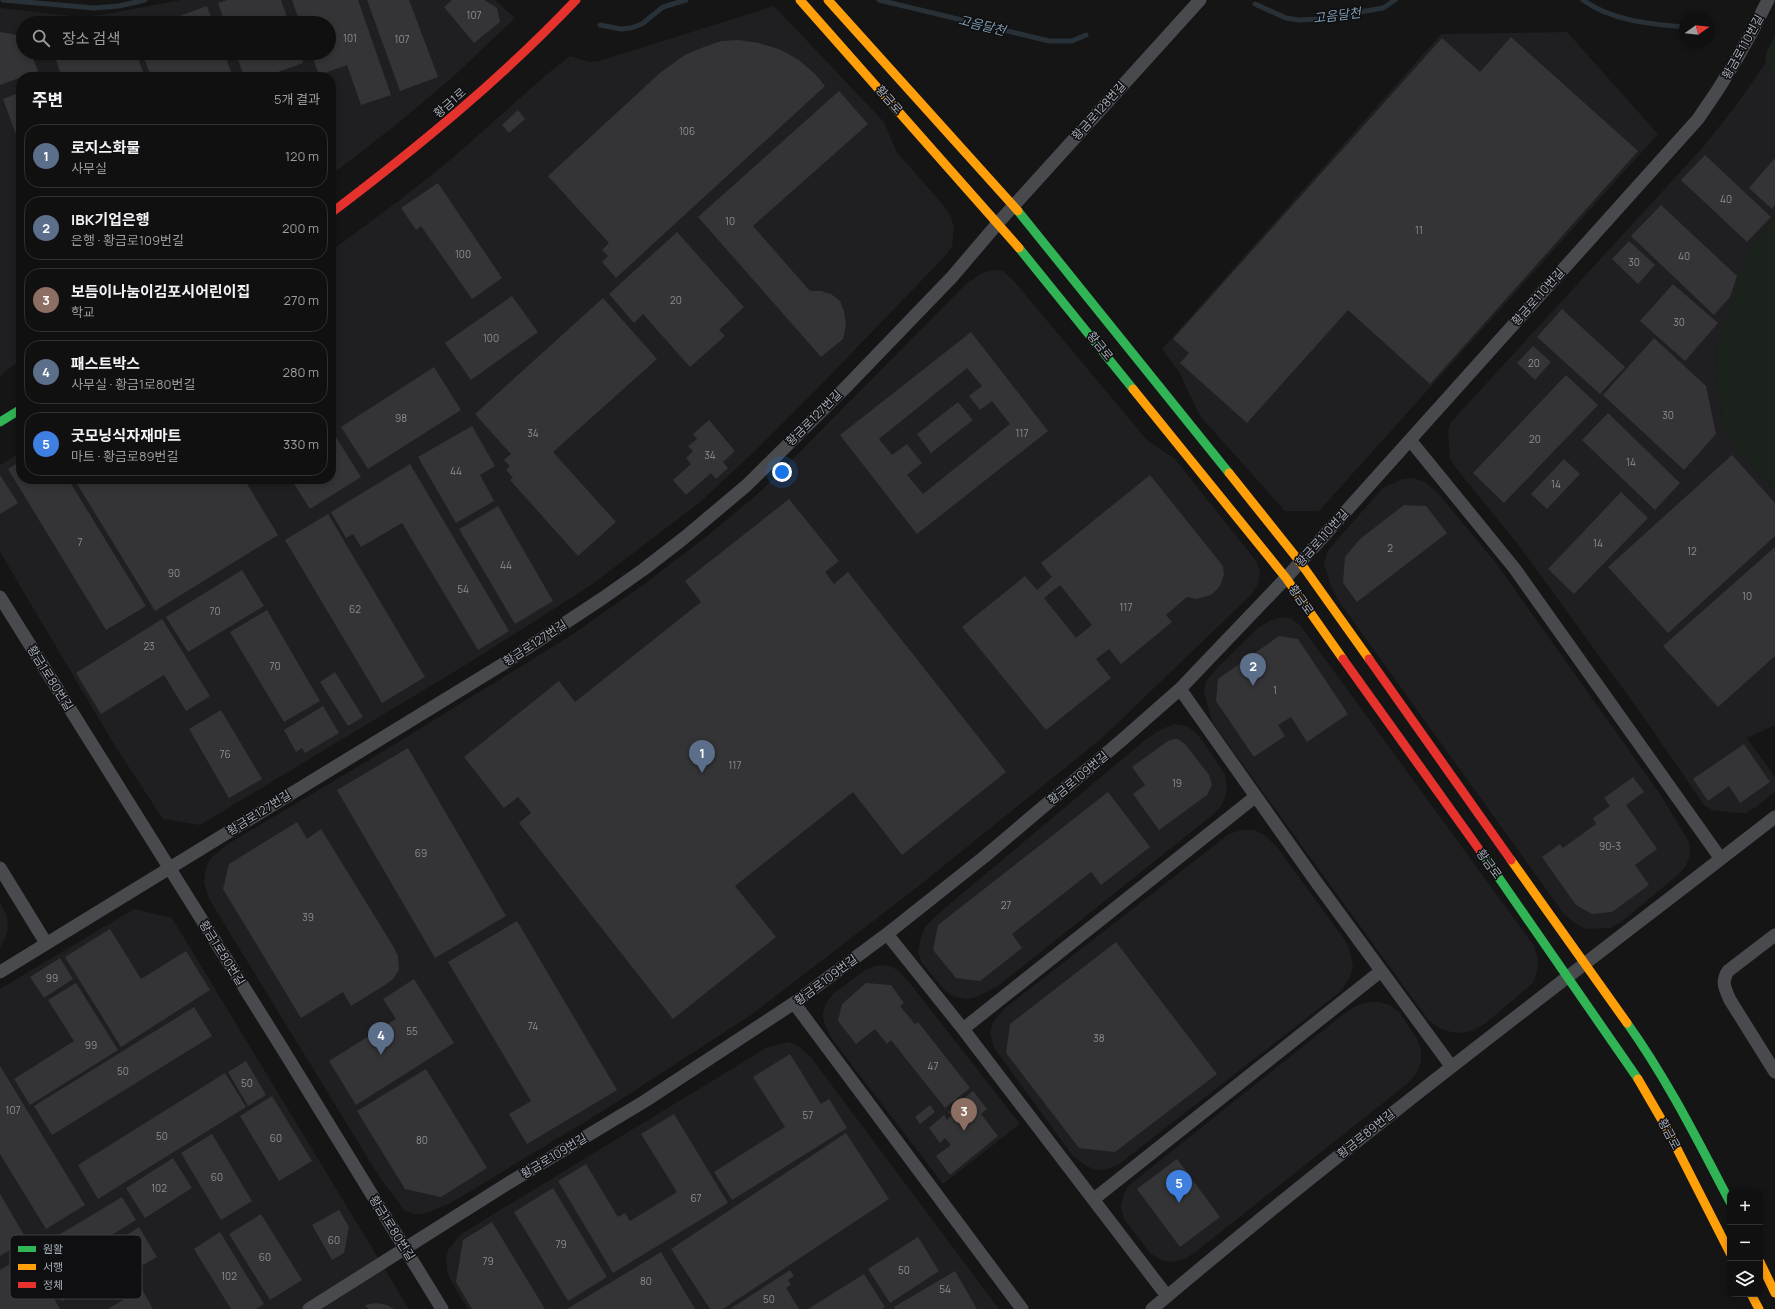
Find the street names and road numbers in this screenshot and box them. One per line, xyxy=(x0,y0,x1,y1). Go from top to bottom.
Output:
street label: 황금로110번길 xyxy=(1718,11,1767,82)
street label: 황금로128번길 xyxy=(1068,78,1130,144)
street label: 황금로 xyxy=(872,82,907,118)
street label: 황금1로 xyxy=(430,84,470,121)
street label: 황금로110번길 xyxy=(1507,264,1568,329)
street label: 황금로 xyxy=(1083,327,1117,364)
street label: 황금로127번길 xyxy=(782,386,845,449)
street label: 황금로110번길 xyxy=(1291,505,1352,570)
street label: 황금로 xyxy=(1285,581,1318,618)
street label: 황금로127번길 xyxy=(500,616,570,670)
street label: 황금1로80번길 xyxy=(24,642,77,714)
street label: 황금로109번길 xyxy=(1044,747,1112,808)
street label: 황금로127번길 xyxy=(223,786,294,839)
street label: 황금로 xyxy=(1473,845,1506,882)
street label: 황금1로80번길 xyxy=(196,917,249,989)
street label: 황금로109번길 xyxy=(791,950,861,1009)
street label: 황금로89번길 xyxy=(1333,1105,1398,1162)
street label: 황금로 xyxy=(1654,1115,1685,1152)
street label: 황금로109번길 xyxy=(517,1129,590,1182)
street label: 황금1로80번길 xyxy=(366,1192,419,1264)

